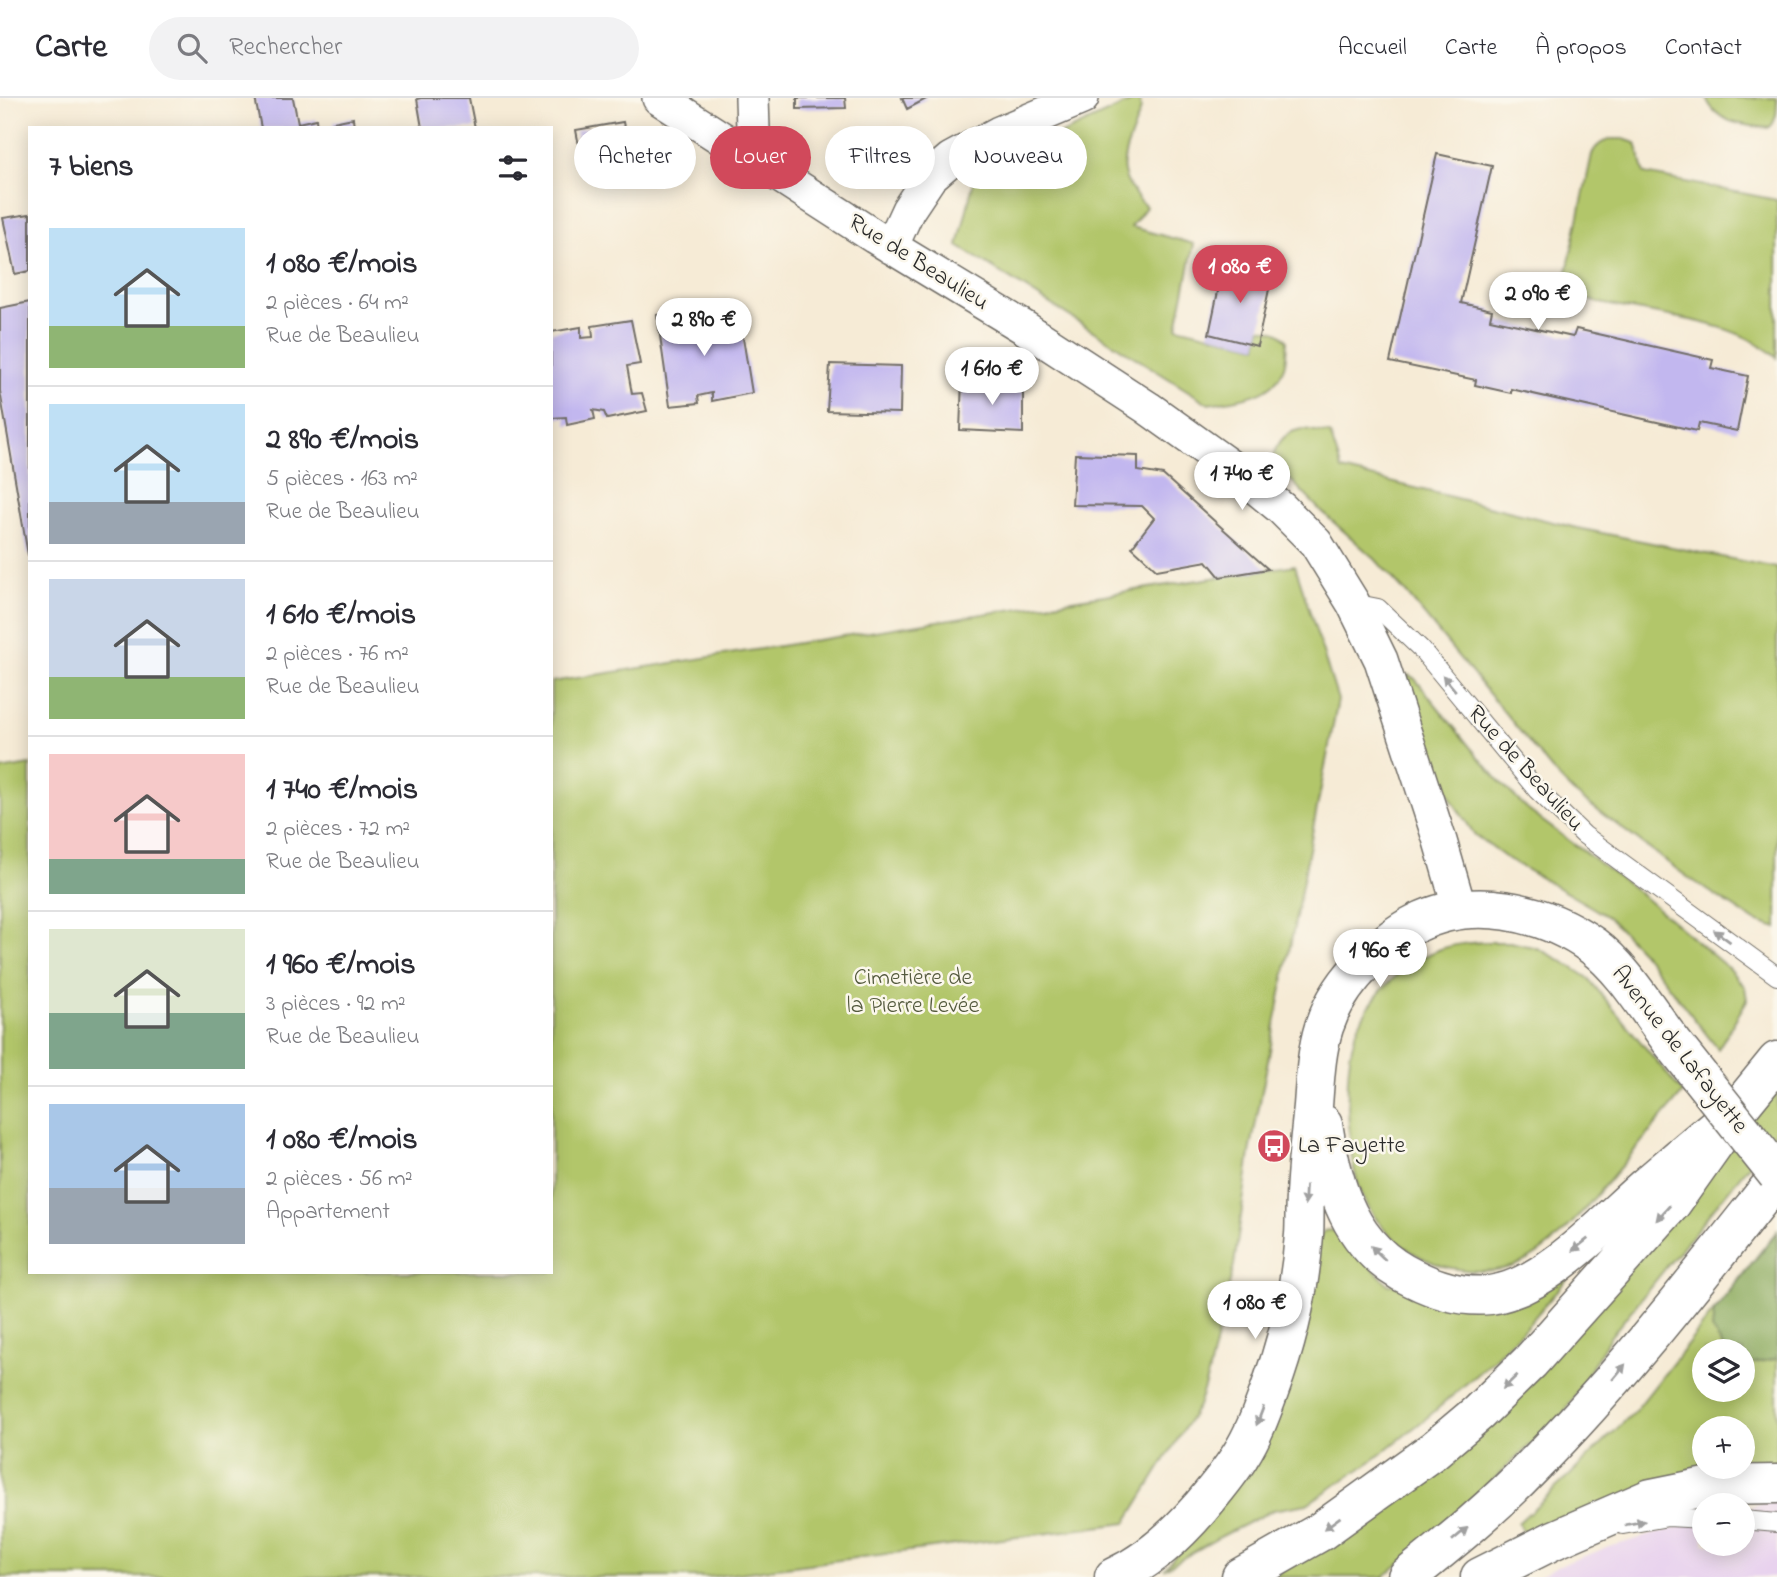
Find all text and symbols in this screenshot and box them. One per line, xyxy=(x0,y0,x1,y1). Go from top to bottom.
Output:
search box xyxy=(149,17,639,80)
text: Carte xyxy=(35,24,107,72)
icon: search xyxy=(173,29,211,67)
text: Rechercher xyxy=(229,29,342,67)
text: Accueil xyxy=(1338,31,1407,66)
text: Carte xyxy=(1445,31,1497,66)
text: À propos xyxy=(1535,31,1627,66)
text: Contact xyxy=(1665,31,1742,66)
chip: Acheter xyxy=(574,126,696,189)
chip: Louer xyxy=(710,126,811,189)
chip: Filtres xyxy=(825,126,935,189)
chip: Nouveau xyxy=(949,126,1087,189)
text: 7 biens xyxy=(49,146,134,190)
icon: filters xyxy=(494,149,532,187)
street label: Rue de Beaulieu xyxy=(841,206,995,320)
text: 1 080 €/mois xyxy=(266,243,417,287)
pin: 1 080 € xyxy=(1175,246,1305,305)
text: 1 080 € xyxy=(1208,251,1272,284)
icon: home xyxy=(105,256,189,340)
pin: 2 090 € xyxy=(1473,272,1603,332)
text: 2 090 € xyxy=(1505,278,1571,311)
text: 2 pièces · 64 m² xyxy=(266,287,409,320)
pin: 2 890 € xyxy=(639,299,769,358)
text: 2 890 € xyxy=(672,304,736,337)
text: Rue de Beaulieu xyxy=(266,320,420,353)
pin: 1 610 € xyxy=(927,348,1057,407)
text: 1 610 € xyxy=(961,353,1023,386)
text: 2 890 €/mois xyxy=(266,419,419,463)
icon: home xyxy=(105,432,189,516)
pin: 1 740 € xyxy=(1177,452,1307,512)
text: 1 740 € xyxy=(1210,458,1274,491)
text: 5 pièces · 163 m² xyxy=(266,463,418,496)
text: Rue de Beaulieu xyxy=(266,496,420,529)
text: 1 610 €/mois xyxy=(266,594,416,638)
icon: home xyxy=(105,607,189,691)
text: 2 pièces · 76 m² xyxy=(266,638,409,671)
text: Rue de Beaulieu xyxy=(266,671,420,704)
one-way arrow xyxy=(1442,675,1457,692)
street label: Rue de Beaulieu xyxy=(1458,698,1592,840)
text: 1 740 €/mois xyxy=(266,769,418,813)
icon: home xyxy=(105,782,189,866)
text: 2 pièces · 72 m² xyxy=(266,813,410,846)
text: Rue de Beaulieu xyxy=(266,846,420,879)
one-way arrow xyxy=(1713,929,1731,943)
pin: 1 960 € xyxy=(1315,930,1445,989)
text: 1 960 € xyxy=(1349,935,1411,968)
text: 1 960 €/mois xyxy=(266,944,416,988)
icon: home xyxy=(105,957,189,1041)
street label: Avenue de Lafayette xyxy=(1601,958,1756,1142)
park label: Cimetière de la Pierre Levée xyxy=(847,961,980,1024)
text: 3 pièces · 92 m² xyxy=(266,988,406,1021)
text: Rue de Beaulieu xyxy=(266,1021,420,1054)
text: 1 080 €/mois xyxy=(266,1119,417,1163)
bus stop icon: La Fayette xyxy=(1255,1127,1293,1165)
place label: La Fayette xyxy=(1298,1129,1406,1165)
icon: home xyxy=(105,1132,189,1216)
text: 2 pièces · 56 m² xyxy=(266,1163,412,1196)
one-way arrow xyxy=(1300,1184,1311,1206)
text: Appartement xyxy=(266,1196,390,1229)
one-way arrow xyxy=(1655,1204,1671,1222)
one-way arrow xyxy=(1571,1238,1589,1253)
one-way arrow xyxy=(1370,1245,1386,1261)
pin: 1 080 € xyxy=(1190,1282,1320,1341)
text: 1 080 € xyxy=(1223,1287,1287,1320)
map controls xyxy=(1692,1339,1755,1556)
button: layers xyxy=(1692,1339,1755,1402)
one-way arrow xyxy=(1611,1363,1627,1381)
one-way arrow xyxy=(1502,1373,1519,1389)
one-way arrow xyxy=(1255,1406,1266,1427)
button: + xyxy=(1692,1416,1755,1479)
button: − xyxy=(1692,1493,1755,1556)
one-way arrow xyxy=(1323,1516,1341,1530)
one-way arrow xyxy=(1624,1517,1646,1528)
one-way arrow xyxy=(1451,1527,1468,1542)

